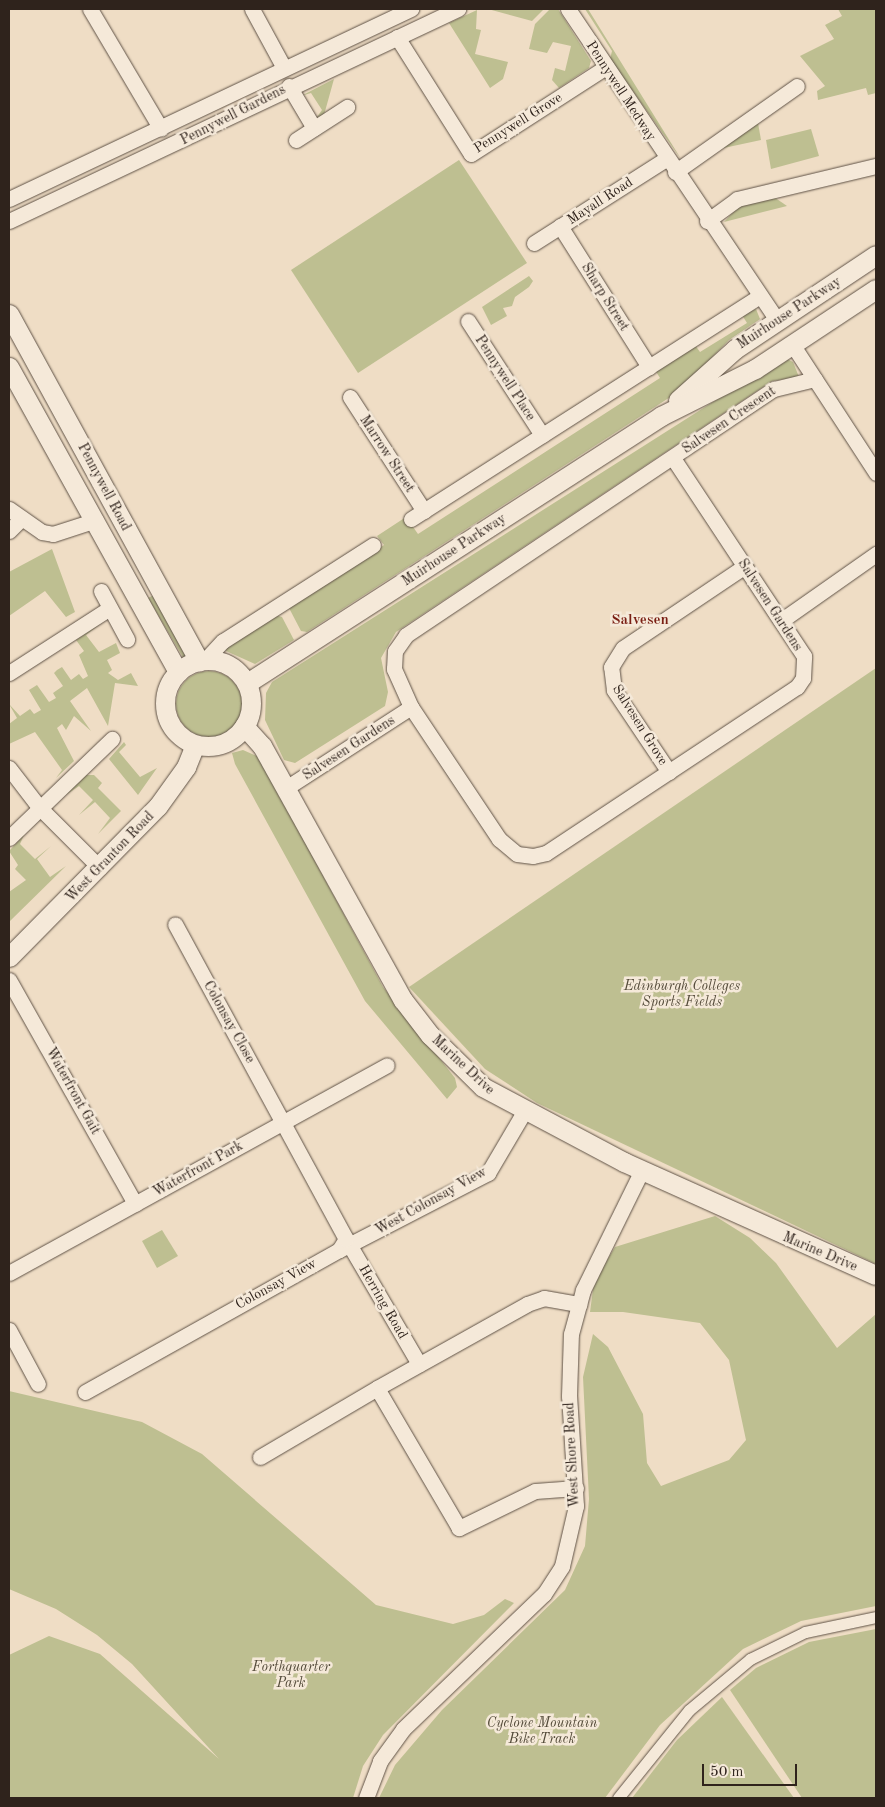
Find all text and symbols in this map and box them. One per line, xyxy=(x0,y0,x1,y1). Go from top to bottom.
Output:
street label: Pennywell Medway xyxy=(582,38,660,144)
street label: Pennywell Gardens xyxy=(178,81,288,149)
street label: Pennywell Grove xyxy=(471,89,565,157)
street label: Mayall Road xyxy=(564,174,636,228)
street label: Sharp Street xyxy=(577,260,633,334)
street label: Muirhouse Parkway xyxy=(734,273,844,353)
street label: Pennywell Place xyxy=(471,332,539,424)
street label: Salvesen Crescent xyxy=(679,383,779,457)
street label: Marrow Street xyxy=(356,412,418,496)
street label: Pennywell Road xyxy=(74,440,134,534)
street label: Muirhouse Parkway xyxy=(399,510,509,590)
street label: Salvesen Gardens xyxy=(734,556,806,654)
district label: Salvesen xyxy=(611,612,669,630)
street label: Salvesen Grove xyxy=(609,682,671,768)
street label: Salvesen Gardens xyxy=(300,712,398,784)
street label: West Granton Road xyxy=(62,808,158,906)
street label: Colonsay Close xyxy=(200,978,258,1066)
park label: Edinburgh Colleges Sports Fields xyxy=(624,978,740,1010)
street label: Marine Drive xyxy=(428,1032,498,1098)
street label: Waterfront Gait xyxy=(42,1044,104,1138)
street label: Waterfront Park xyxy=(150,1137,246,1201)
street label: West Colonsay View xyxy=(372,1163,490,1239)
street label: Marine Drive xyxy=(780,1229,860,1275)
street label: Colonsay View xyxy=(233,1255,319,1313)
street label: Herring Road xyxy=(355,1262,411,1342)
street label: West Shore Road xyxy=(561,1402,583,1508)
park label: Forthquarter Park xyxy=(252,1659,330,1691)
park label: Cyclone Mountain Bike Track xyxy=(487,1715,597,1748)
scale bar xyxy=(705,1754,800,1786)
text: 50 m xyxy=(710,1765,744,1780)

